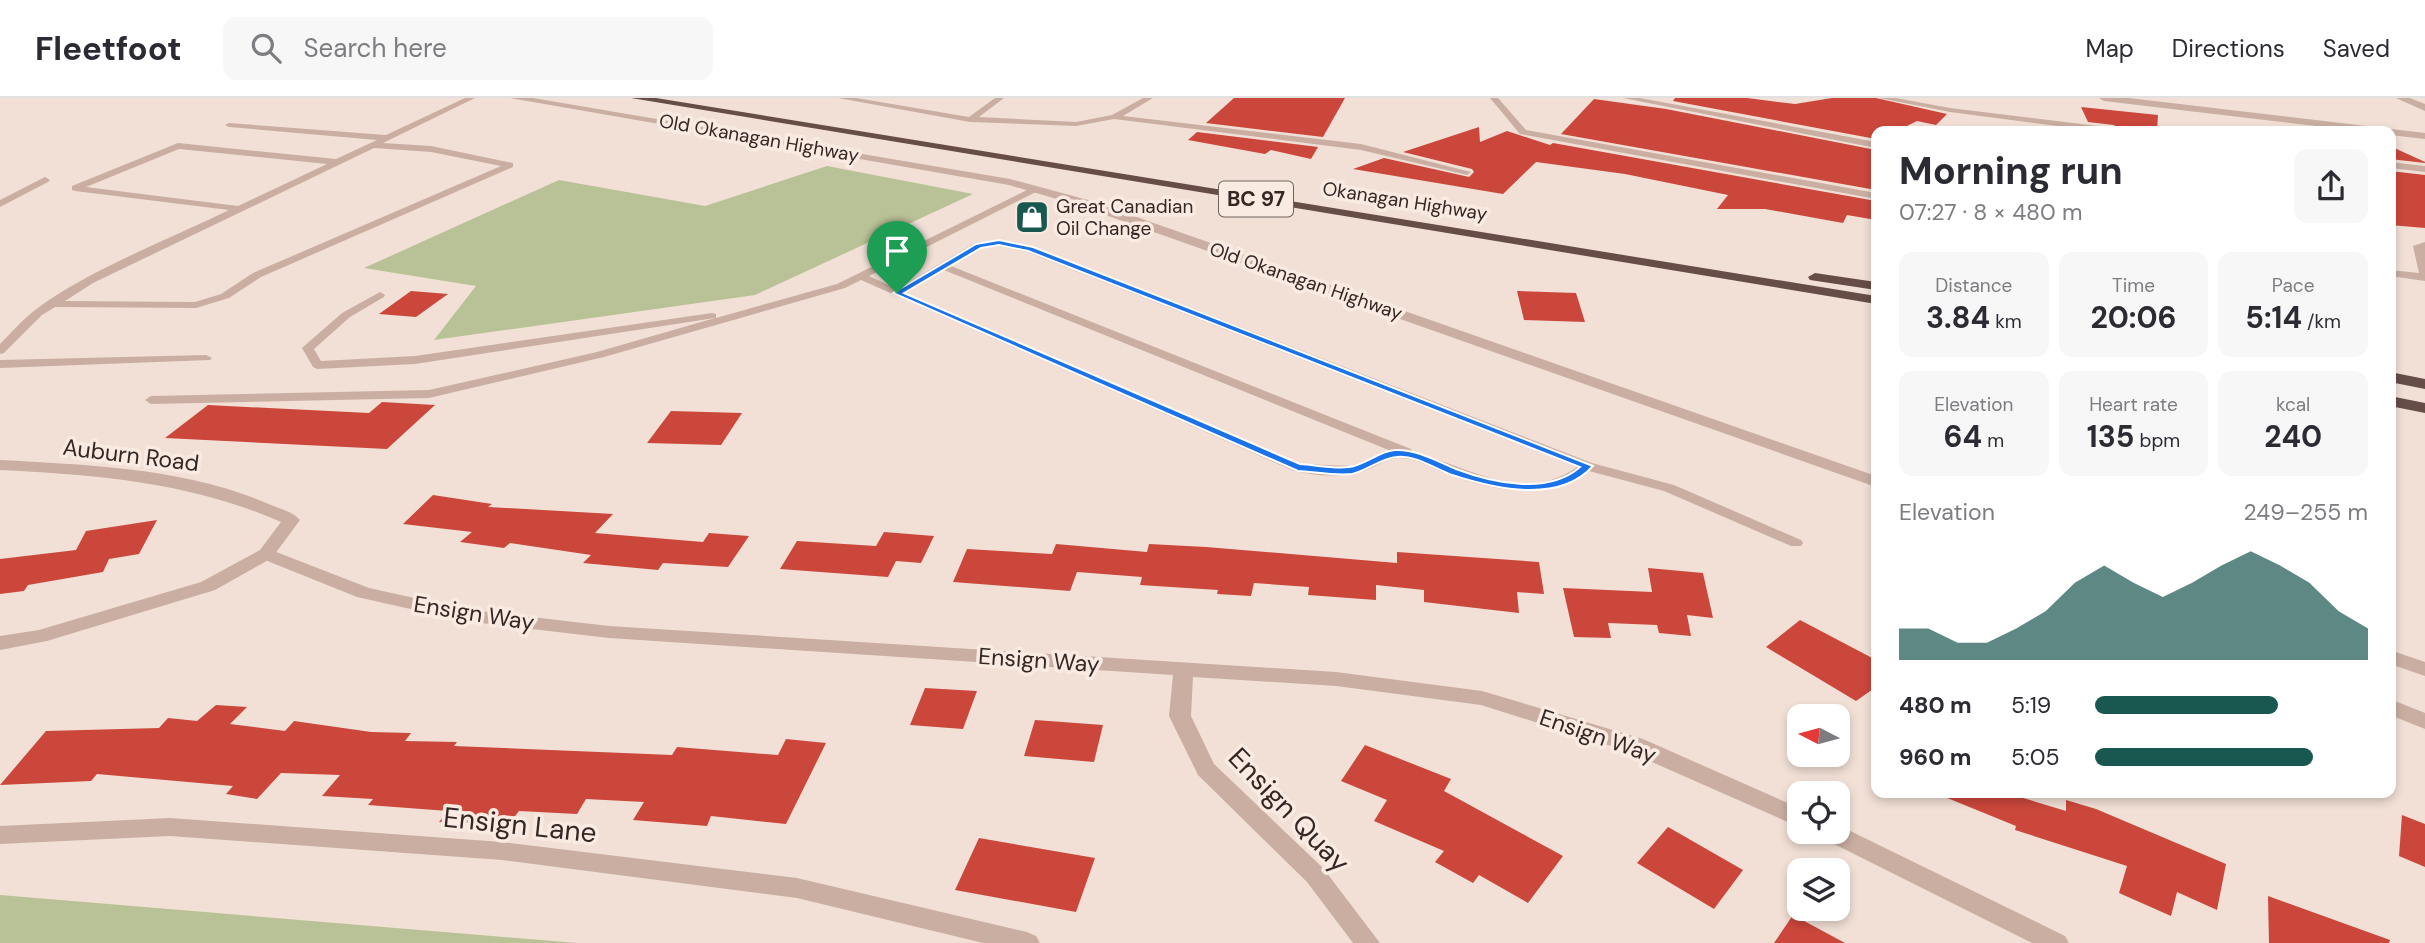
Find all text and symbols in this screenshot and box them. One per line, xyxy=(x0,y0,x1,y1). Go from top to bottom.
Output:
search box xyxy=(223,17,713,80)
text: Fleetfoot xyxy=(35,27,181,70)
icon: search xyxy=(247,29,285,67)
text: Search here xyxy=(303,31,447,65)
text: Map xyxy=(2086,33,2134,64)
text: Directions xyxy=(2172,33,2285,64)
text: Saved xyxy=(2323,33,2390,64)
street label: Old Okanagan Highway xyxy=(657,108,861,168)
text: Morning run xyxy=(1899,146,2123,196)
button: share xyxy=(2294,149,2368,223)
street label: Okanagan Highway xyxy=(1321,176,1490,226)
road number: BC 97 xyxy=(1219,182,1293,217)
place label: Great Canadian Oil Change xyxy=(1056,194,1193,241)
text: 07:27 · 8 × 480 m xyxy=(1899,197,2082,227)
shop icon: Great Canadian Oil Change xyxy=(1013,198,1051,236)
pin xyxy=(867,221,927,293)
icon: arrive xyxy=(878,232,916,270)
street label: Old Okanagan Highway xyxy=(1206,236,1406,326)
text: Distance xyxy=(1935,273,2012,298)
text: Time xyxy=(2112,273,2155,298)
text: Pace xyxy=(2272,273,2314,298)
text: 3.84 xyxy=(1926,298,1990,337)
text: 20:06 xyxy=(2090,298,2177,337)
text: 5:14 xyxy=(2245,298,2302,337)
text: km xyxy=(1990,309,2022,334)
text: /km xyxy=(2302,309,2341,334)
text: Elevation xyxy=(1934,392,2013,417)
text: Heart rate xyxy=(2089,392,2178,417)
text: kcal xyxy=(2276,392,2310,417)
text: 64 xyxy=(1944,417,1982,456)
text: 135 xyxy=(2087,417,2134,456)
text: 240 xyxy=(2264,417,2322,456)
text: m xyxy=(1982,428,2004,453)
text: bpm xyxy=(2134,428,2180,453)
street label: Auburn Road xyxy=(61,432,201,478)
text: Elevation xyxy=(1899,497,1995,527)
text: 249–255 m xyxy=(2243,497,2368,527)
street label: Ensign Way xyxy=(412,589,537,637)
street label: Ensign Way xyxy=(977,641,1101,679)
text: 480 m xyxy=(1899,690,1972,720)
text: 5:19 xyxy=(2011,690,2051,720)
street label: Ensign Way xyxy=(1536,702,1661,770)
north arrow xyxy=(1787,704,1850,766)
map controls xyxy=(1787,704,1850,921)
street label: Ensign Quay xyxy=(1220,740,1358,880)
text: 960 m xyxy=(1899,742,1971,772)
text: 5:05 xyxy=(2011,742,2059,772)
button: locate xyxy=(1787,781,1850,844)
street label: Ensign Lane xyxy=(442,799,598,851)
button: layers xyxy=(1787,858,1850,921)

